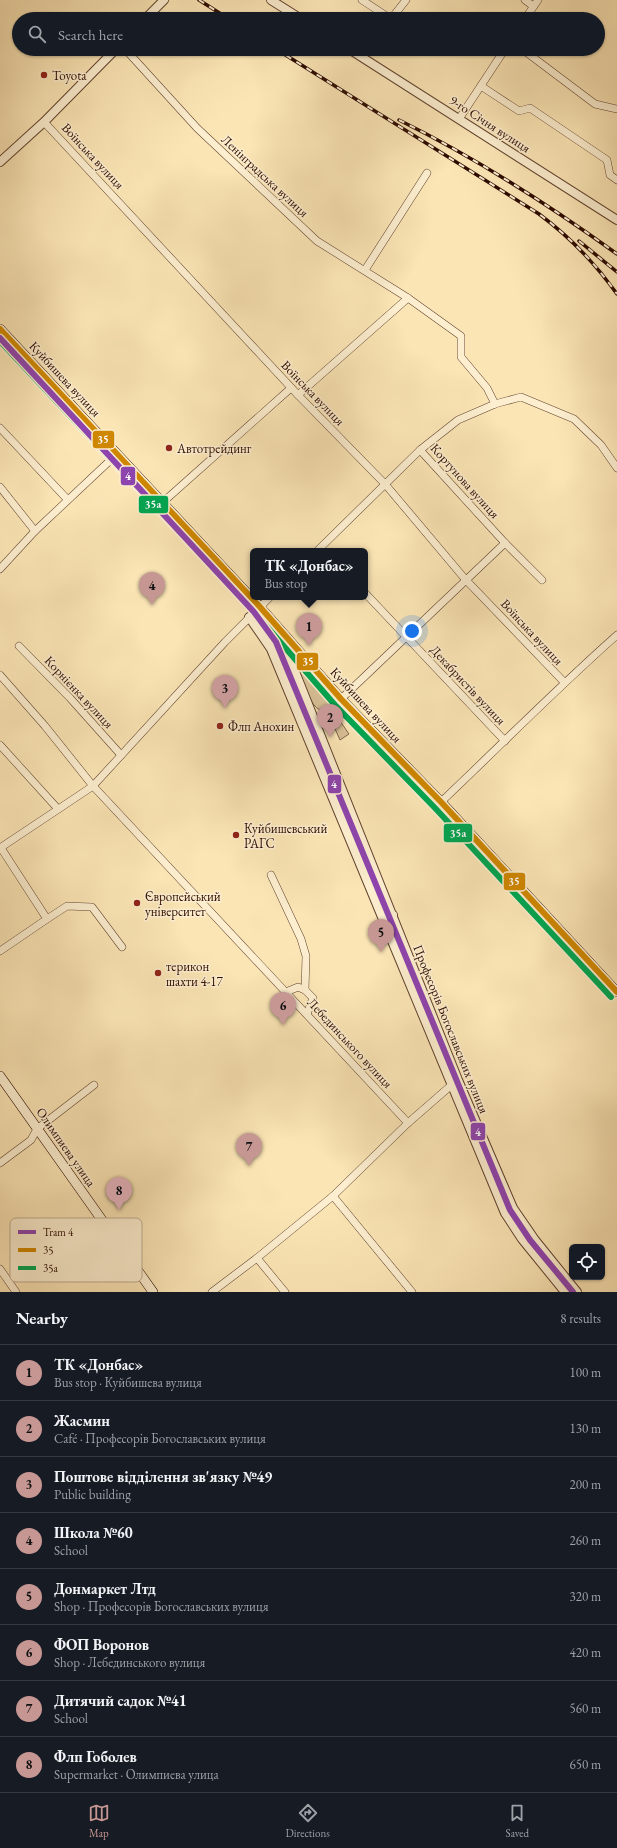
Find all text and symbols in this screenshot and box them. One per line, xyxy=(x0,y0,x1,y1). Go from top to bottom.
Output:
search box xyxy=(12,12,605,56)
icon: search xyxy=(26,23,48,45)
text: Search here xyxy=(58,25,123,44)
place label: Toyota xyxy=(52,67,87,84)
marker: Toyota xyxy=(39,70,49,80)
street label: 9-го Січня вулиця xyxy=(446,91,534,157)
street label: Воїнська вулиця xyxy=(58,119,128,193)
street label: Ленінградська вулиця xyxy=(218,131,312,221)
street label: Куйбишева вулиця xyxy=(26,338,105,421)
street label: Воїнська вулиця xyxy=(278,357,349,429)
line badge: 35 xyxy=(92,430,115,449)
text: 35 xyxy=(97,432,109,446)
place label: Автотрейдинг xyxy=(176,440,252,457)
street label: Кортунова вулиця xyxy=(427,440,503,522)
marker: Автотрейдинг xyxy=(164,443,174,453)
line badge: 4 xyxy=(120,466,136,486)
text: 4 xyxy=(125,469,131,483)
line badge: 35а xyxy=(138,495,169,514)
text: 35а xyxy=(145,497,161,511)
popup xyxy=(250,548,368,600)
text: ТК «Донбас» xyxy=(264,556,354,575)
pin: 4 xyxy=(139,572,165,605)
text: Bus stop xyxy=(264,575,307,592)
street label: Воїнська вулиця xyxy=(497,595,567,669)
pin: 1 xyxy=(296,613,322,646)
your location xyxy=(402,621,422,641)
street label: Декабристів вулиця xyxy=(427,641,510,729)
street label: Корнієнка вулиця xyxy=(41,652,117,732)
line badge: 35 xyxy=(296,652,319,671)
text: 35 xyxy=(302,654,314,668)
street label: Куйбишева вулиця xyxy=(327,664,406,747)
pin: 3 xyxy=(212,675,238,708)
pin: 2 xyxy=(317,704,343,737)
place label: Флп Анохин xyxy=(228,718,295,735)
marker: Флп Анохин xyxy=(215,721,225,731)
line badge: 4 xyxy=(327,774,342,794)
text: 4 xyxy=(331,777,337,791)
place label: Куйбишевський РАГС xyxy=(244,820,327,852)
line badge: 35а xyxy=(443,823,473,843)
text: 35а xyxy=(450,826,466,840)
marker: Куйбишевський РАГС xyxy=(231,830,241,840)
line badge: 35 xyxy=(503,872,526,891)
text: 35 xyxy=(508,874,520,888)
place label: Європейський університет xyxy=(145,888,221,920)
marker: Європейський університет xyxy=(132,898,142,908)
pin: 5 xyxy=(368,919,394,952)
street label: Професорів Богославських вулиця xyxy=(409,942,493,1116)
place label: терикон шахти 4-17 xyxy=(166,958,224,990)
marker: терикон шахти 4-17 xyxy=(153,968,163,978)
pin: 6 xyxy=(270,992,296,1025)
street label: Лебединського вулиця xyxy=(304,994,396,1092)
street label: Олимпиева улица xyxy=(32,1104,100,1191)
line badge: 4 xyxy=(470,1122,486,1141)
text: 4 xyxy=(475,1125,481,1139)
pin: 7 xyxy=(236,1133,262,1166)
pin: 8 xyxy=(106,1177,132,1210)
legend xyxy=(10,1218,142,1282)
text: Tram 4 xyxy=(43,1225,74,1239)
text: 35 xyxy=(43,1243,54,1257)
map controls xyxy=(569,1244,605,1280)
button: locate xyxy=(569,1244,605,1280)
text: 35а xyxy=(43,1261,59,1275)
text: Nearby xyxy=(16,1307,68,1329)
text: 8 results xyxy=(560,1310,601,1327)
text: ТК «Донбас» xyxy=(54,1355,143,1374)
text: 1 xyxy=(26,1364,32,1381)
text: 100 m xyxy=(570,1364,601,1381)
text: Bus stop · Куйбишева вулиця xyxy=(54,1374,202,1391)
text: Жасмин xyxy=(54,1411,110,1430)
text: 2 xyxy=(26,1420,32,1437)
text: 130 m xyxy=(570,1420,601,1437)
text: Café · Професорів Богославських вулиця xyxy=(54,1430,266,1447)
text: Поштове відділення зв'язку №49 xyxy=(54,1467,272,1486)
text: 3 xyxy=(26,1476,32,1493)
text: 200 m xyxy=(570,1476,601,1493)
text: Public building xyxy=(54,1486,131,1503)
text: Школа №60 xyxy=(54,1523,133,1542)
text: 4 xyxy=(26,1532,32,1549)
text: 260 m xyxy=(570,1532,601,1549)
text: School xyxy=(54,1542,88,1559)
text: Донмаркет Лтд xyxy=(54,1579,156,1598)
text: 5 xyxy=(26,1588,32,1605)
text: 320 m xyxy=(570,1588,601,1605)
text: Shop · Професорів Богославських вулиця xyxy=(54,1598,268,1615)
text: ФОП Воронов xyxy=(54,1635,149,1654)
text: 6 xyxy=(26,1644,32,1661)
text: 420 m xyxy=(570,1644,601,1661)
text: Shop · Лебединського вулиця xyxy=(54,1654,205,1671)
text: Дитячий садок №41 xyxy=(54,1691,187,1710)
text: 7 xyxy=(26,1700,32,1717)
text: 560 m xyxy=(570,1700,601,1717)
text: School xyxy=(54,1710,88,1727)
text: Флп Гоболев xyxy=(54,1747,137,1766)
text: 8 xyxy=(26,1756,32,1773)
text: 650 m xyxy=(570,1756,601,1773)
text: Supermarket · Олимпиева улица xyxy=(54,1766,219,1783)
tab: Map xyxy=(88,1802,110,1840)
tab: Directions xyxy=(286,1802,330,1840)
tab: Saved xyxy=(506,1802,529,1840)

